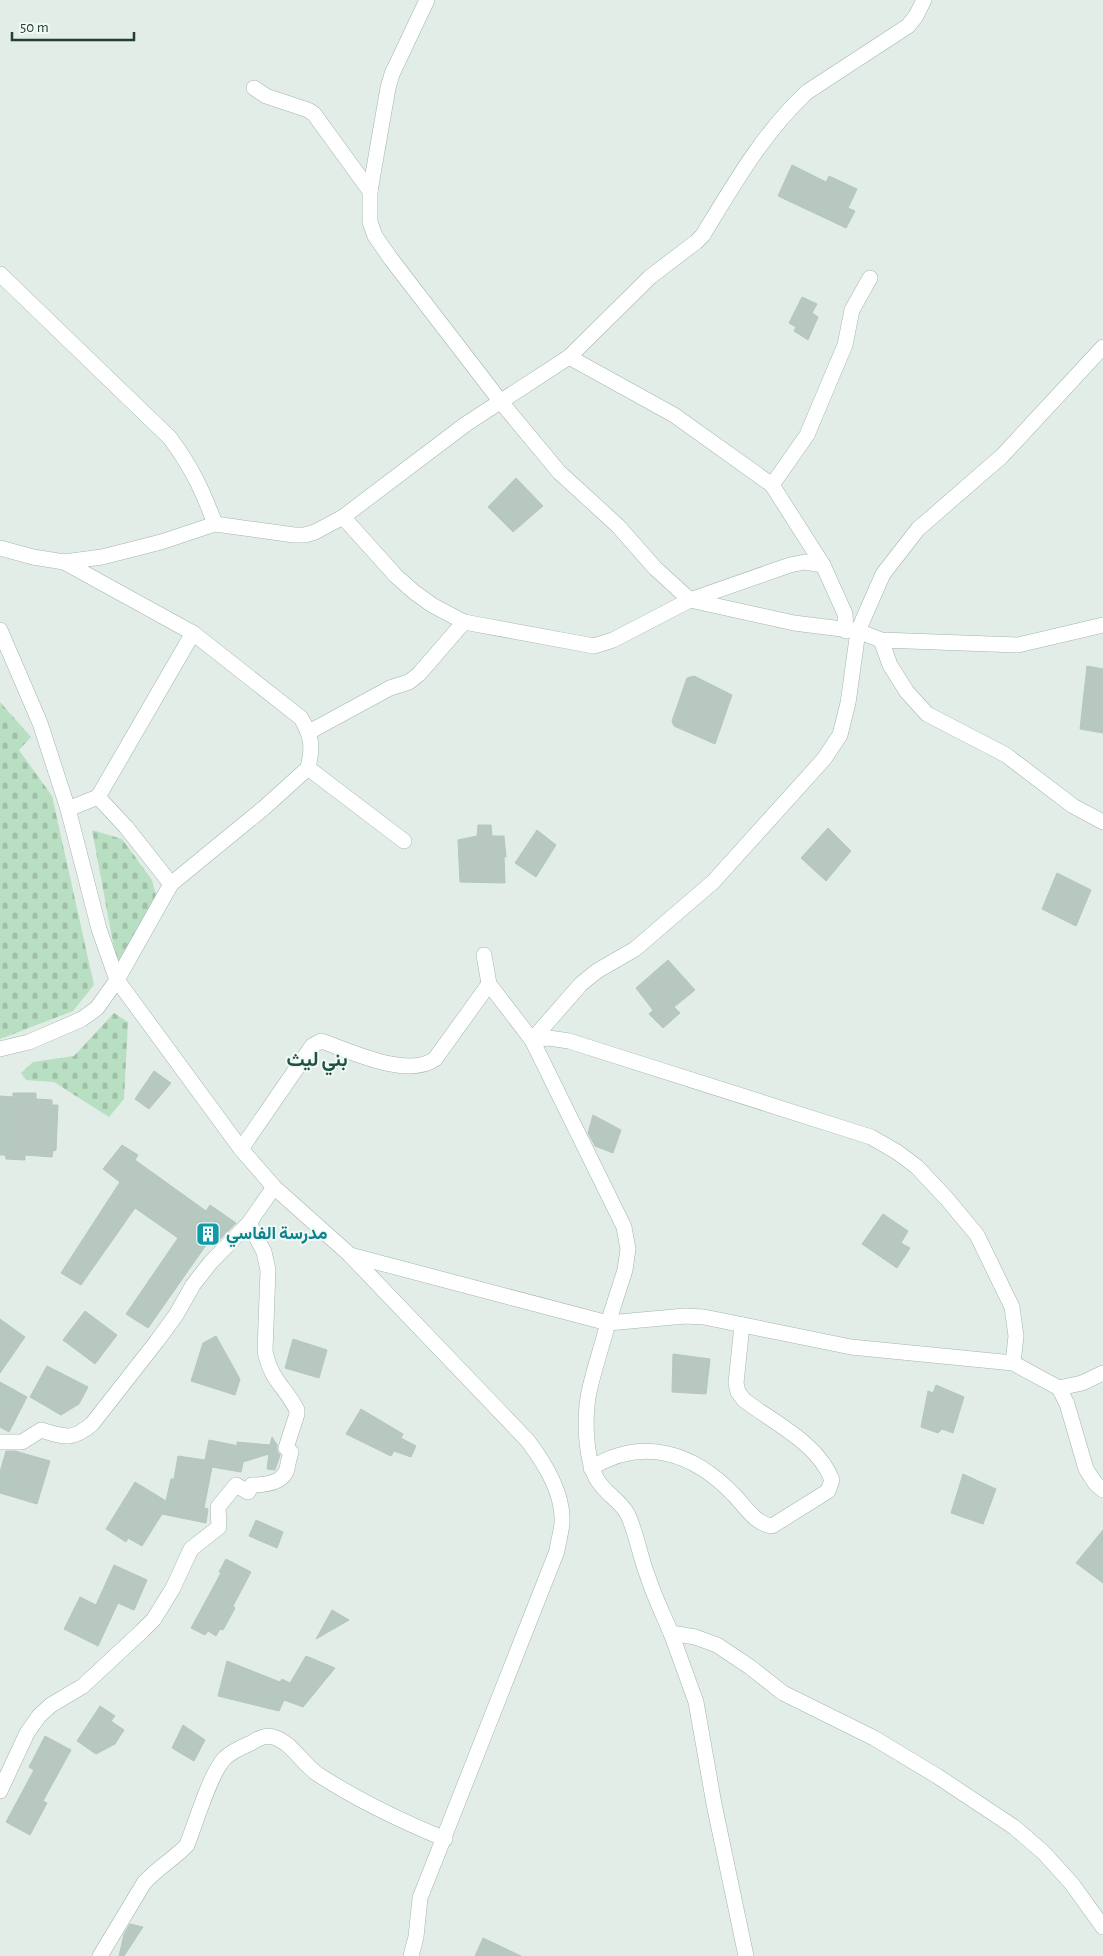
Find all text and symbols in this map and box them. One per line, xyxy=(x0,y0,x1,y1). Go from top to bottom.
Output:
scale bar xyxy=(12,10,135,42)
text: 50 m xyxy=(20,20,49,35)
district label: بني ليث xyxy=(286,1050,348,1076)
building icon: مدرسة الفاسي xyxy=(195,1221,221,1247)
place label: مدرسة الفاسي xyxy=(226,1225,328,1248)

